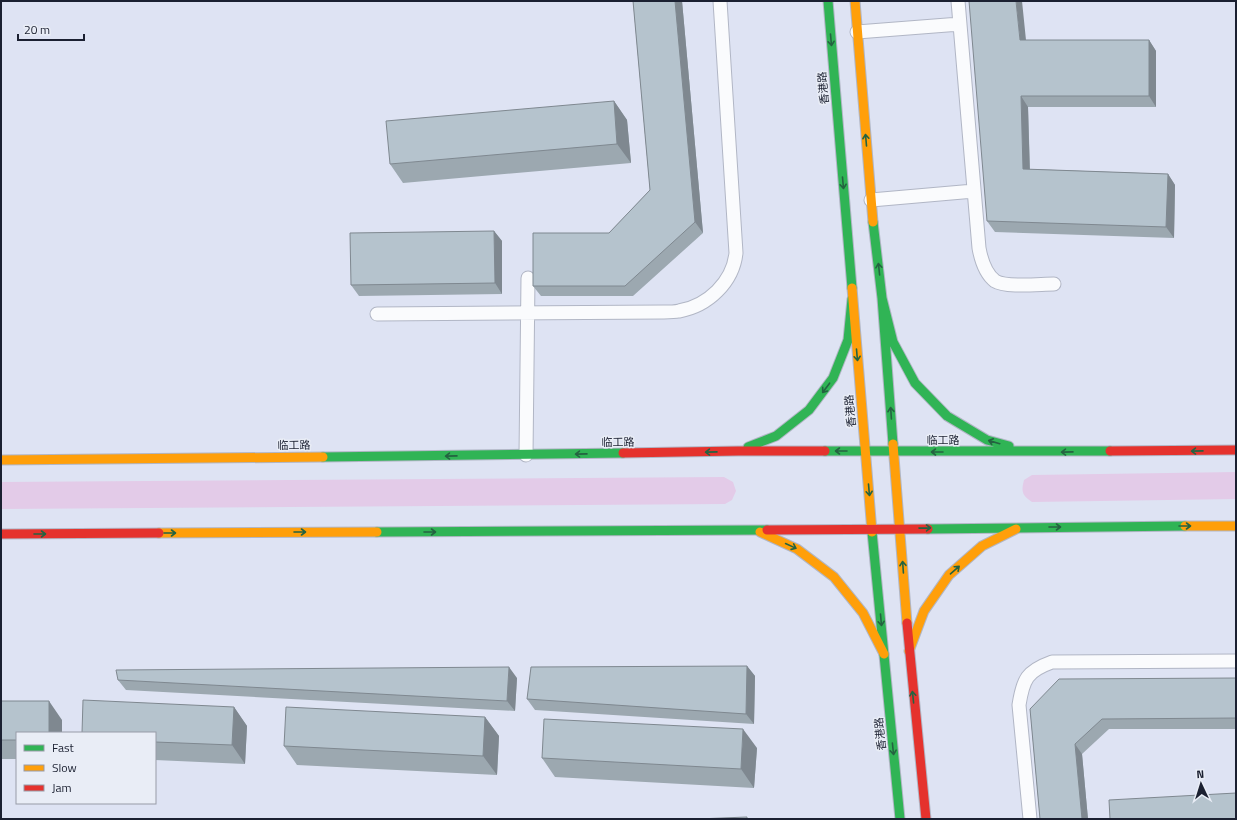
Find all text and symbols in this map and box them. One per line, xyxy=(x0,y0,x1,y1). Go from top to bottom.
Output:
scale bar xyxy=(18,16,84,42)
text: 20 m xyxy=(24,20,50,39)
one-way arrow xyxy=(827,33,835,46)
street label: 香港路 xyxy=(814,71,832,105)
one-way arrow xyxy=(863,134,870,147)
one-way arrow xyxy=(839,176,846,189)
one-way arrow xyxy=(875,263,882,276)
one-way arrow xyxy=(854,348,861,361)
one-way arrow xyxy=(821,383,830,394)
street label: 香港路 xyxy=(841,394,859,428)
one-way arrow xyxy=(887,407,894,420)
street label: 临工路 xyxy=(927,432,960,448)
street label: 临工路 xyxy=(601,434,635,450)
street label: 临工路 xyxy=(277,437,311,453)
one-way arrow xyxy=(987,438,1000,445)
one-way arrow xyxy=(835,447,848,455)
one-way arrow xyxy=(1191,447,1204,455)
one-way arrow xyxy=(705,448,718,456)
one-way arrow xyxy=(931,448,944,456)
one-way arrow xyxy=(1061,448,1074,456)
one-way arrow xyxy=(575,450,588,458)
one-way arrow xyxy=(445,452,458,460)
one-way arrow xyxy=(866,483,873,496)
one-way arrow xyxy=(1178,522,1191,530)
one-way arrow xyxy=(1048,523,1061,531)
one-way arrow xyxy=(918,524,931,532)
one-way arrow xyxy=(293,528,306,536)
one-way arrow xyxy=(423,528,436,536)
one-way arrow xyxy=(163,529,176,537)
one-way arrow xyxy=(33,530,46,538)
one-way arrow xyxy=(784,543,796,550)
one-way arrow xyxy=(899,561,906,574)
one-way arrow xyxy=(950,565,961,574)
one-way arrow xyxy=(877,613,884,626)
one-way arrow xyxy=(910,691,917,704)
street label: 香港路 xyxy=(870,717,890,751)
legend xyxy=(16,732,156,804)
text: Fast xyxy=(52,738,75,757)
one-way arrow xyxy=(890,742,897,755)
text: Slow xyxy=(52,758,77,777)
north arrow xyxy=(1181,764,1221,804)
text: N xyxy=(1196,766,1205,782)
text: Jam xyxy=(52,778,72,797)

